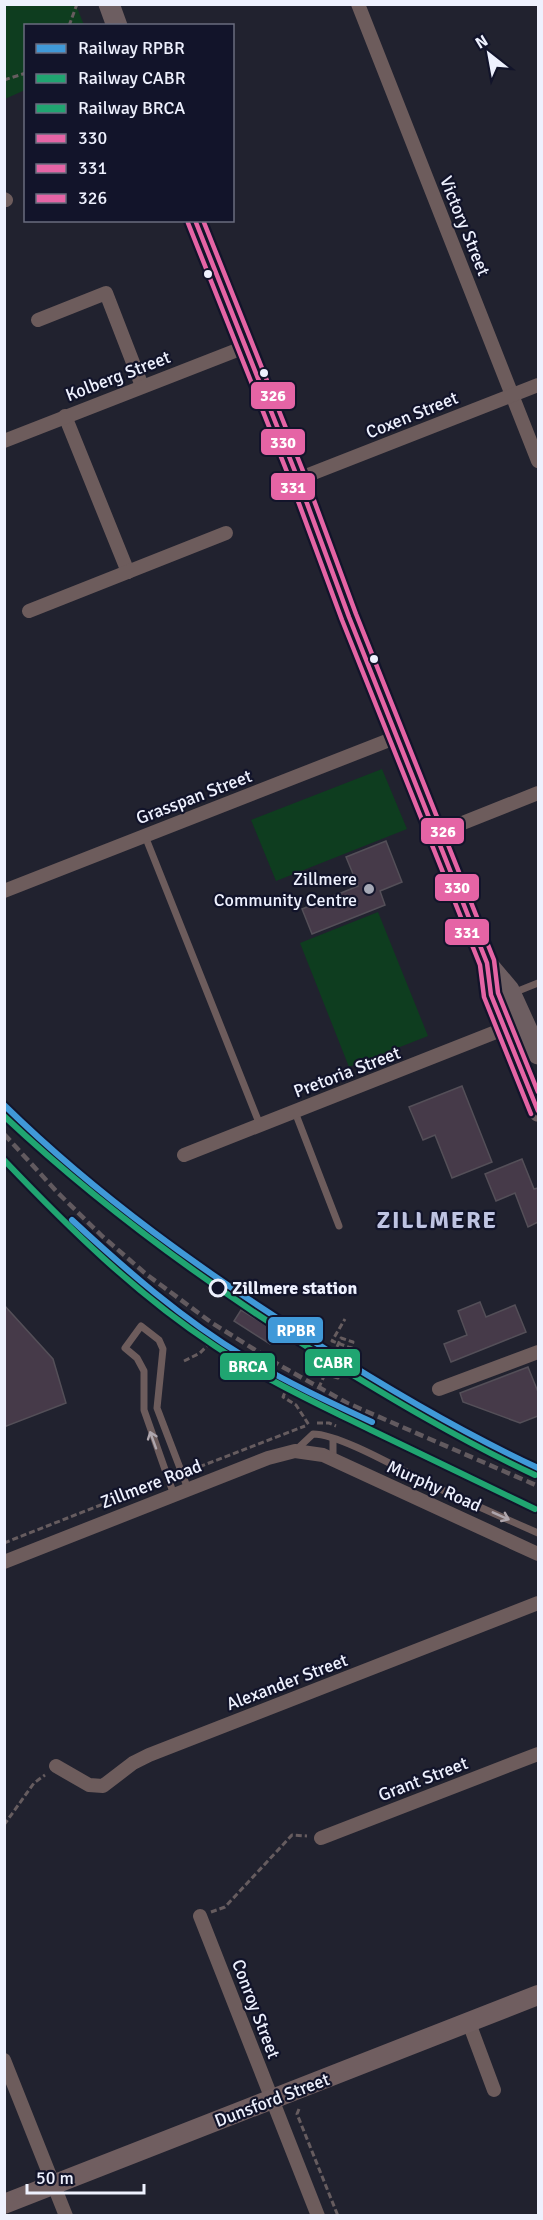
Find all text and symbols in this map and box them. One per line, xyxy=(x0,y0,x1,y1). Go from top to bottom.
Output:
legend xyxy=(24,24,234,222)
north arrow xyxy=(459,24,519,84)
text: N xyxy=(472,31,492,53)
text: Railway RPBR xyxy=(78,37,185,59)
text: Railway CABR xyxy=(78,67,186,89)
text: Railway BRCA xyxy=(78,97,185,119)
text: 330 xyxy=(78,127,107,149)
text: 331 xyxy=(78,157,107,179)
street label: Victory Street xyxy=(435,173,495,279)
text: 326 xyxy=(78,187,107,209)
unlabelled marker xyxy=(202,268,214,280)
street label: Kolberg Street xyxy=(63,346,173,406)
unlabelled marker xyxy=(258,367,270,379)
line badge: 326 xyxy=(250,381,296,410)
text: 326 xyxy=(260,386,286,406)
street label: Coxen Street xyxy=(363,387,461,443)
line badge: 330 xyxy=(260,428,306,456)
text: 330 xyxy=(270,433,296,453)
line badge: 331 xyxy=(270,472,316,501)
text: 331 xyxy=(280,478,306,498)
unlabelled marker xyxy=(368,653,380,665)
street label: Grasspan Street xyxy=(133,765,255,829)
line badge: 326 xyxy=(420,817,465,845)
text: 326 xyxy=(430,822,456,842)
place label: Zillmere Community Centre xyxy=(214,868,357,911)
line badge: 330 xyxy=(434,873,480,902)
text: 330 xyxy=(444,878,470,898)
marker: Zillmere Community Centre xyxy=(362,882,376,896)
line badge: 331 xyxy=(444,918,490,946)
text: 331 xyxy=(454,923,480,943)
street label: Pretoria Street xyxy=(291,1042,403,1102)
district label: ZILLMERE xyxy=(377,1205,497,1235)
place label: Zillmere station xyxy=(232,1277,357,1299)
marker: Zillmere station xyxy=(209,1279,227,1297)
line badge: RPBR xyxy=(267,1316,324,1344)
text: RPBR xyxy=(277,1321,316,1341)
line badge: CABR xyxy=(304,1348,361,1377)
line badge: BRCA xyxy=(219,1352,276,1381)
text: CABR xyxy=(313,1353,353,1373)
text: BRCA xyxy=(228,1357,268,1377)
one-way arrow xyxy=(147,1431,158,1450)
street label: Zillmere Road xyxy=(97,1455,205,1513)
street label: Murphy Road xyxy=(383,1455,485,1517)
one-way arrow xyxy=(491,1511,509,1522)
street label: Alexander Street xyxy=(223,1649,351,1715)
street label: Grant Street xyxy=(375,1752,471,1806)
street label: Conroy Street xyxy=(227,1956,285,2062)
street label: Dunsford Street xyxy=(211,2068,333,2132)
scale bar xyxy=(27,2157,144,2195)
text: 50 m xyxy=(36,2167,74,2189)

